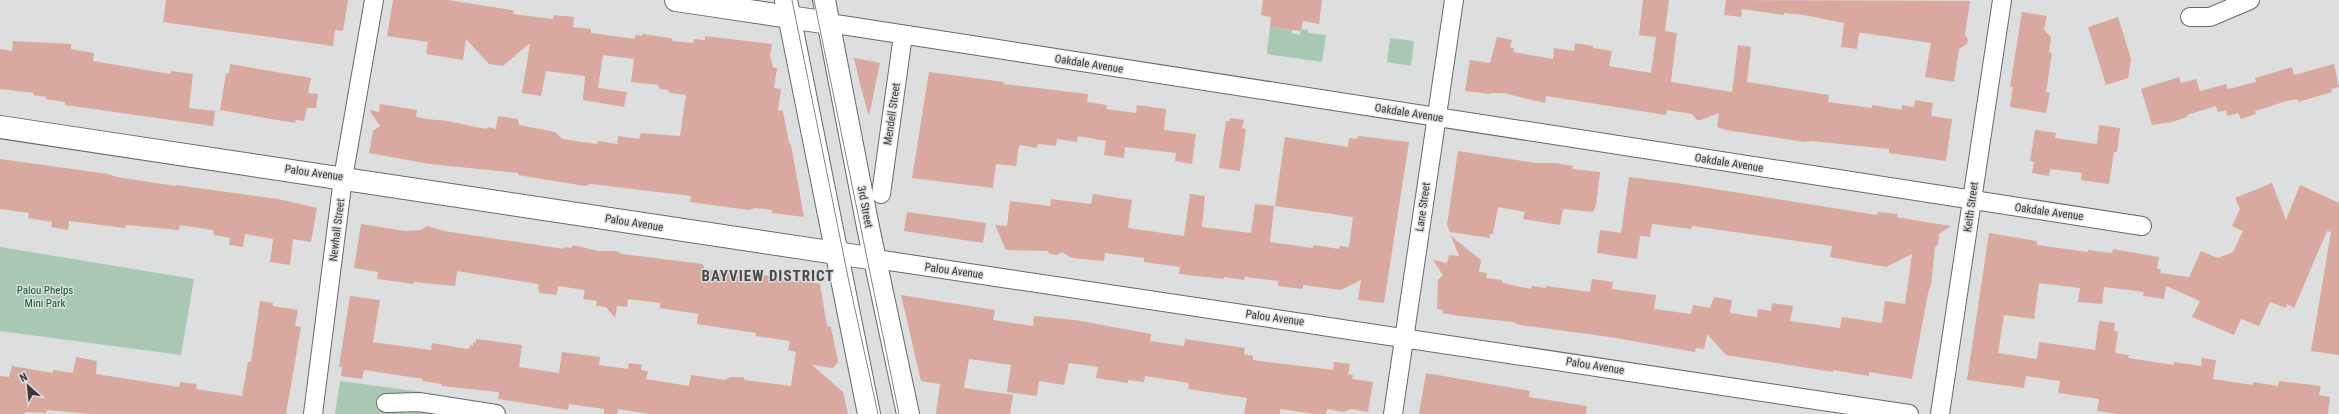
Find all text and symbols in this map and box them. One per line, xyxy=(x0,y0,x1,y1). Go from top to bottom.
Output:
street label: Oakdale Avenue xyxy=(1054,52,1124,76)
street label: Mendell Street xyxy=(881,82,903,146)
street label: Oakdale Avenue xyxy=(1374,101,1444,125)
street label: Oakdale Avenue xyxy=(1694,151,1764,175)
street label: Palou Avenue xyxy=(284,162,344,184)
street label: Keith Street xyxy=(1961,181,1981,233)
street label: Lane Street xyxy=(1413,182,1433,232)
street label: 3rd Street xyxy=(855,185,875,229)
street label: Newhall Street xyxy=(327,198,347,262)
street label: Oakdale Avenue xyxy=(2014,201,2084,223)
street label: Palou Avenue xyxy=(604,212,664,234)
street label: Palou Avenue xyxy=(924,260,984,282)
district label: BAYVIEW DISTRICT xyxy=(702,267,834,285)
park label: Palou Phelps Mini Park xyxy=(17,284,73,310)
street label: Palou Avenue xyxy=(1245,307,1305,329)
street label: Palou Avenue xyxy=(1565,355,1625,377)
north arrow xyxy=(8,366,48,406)
text: N xyxy=(18,370,30,385)

